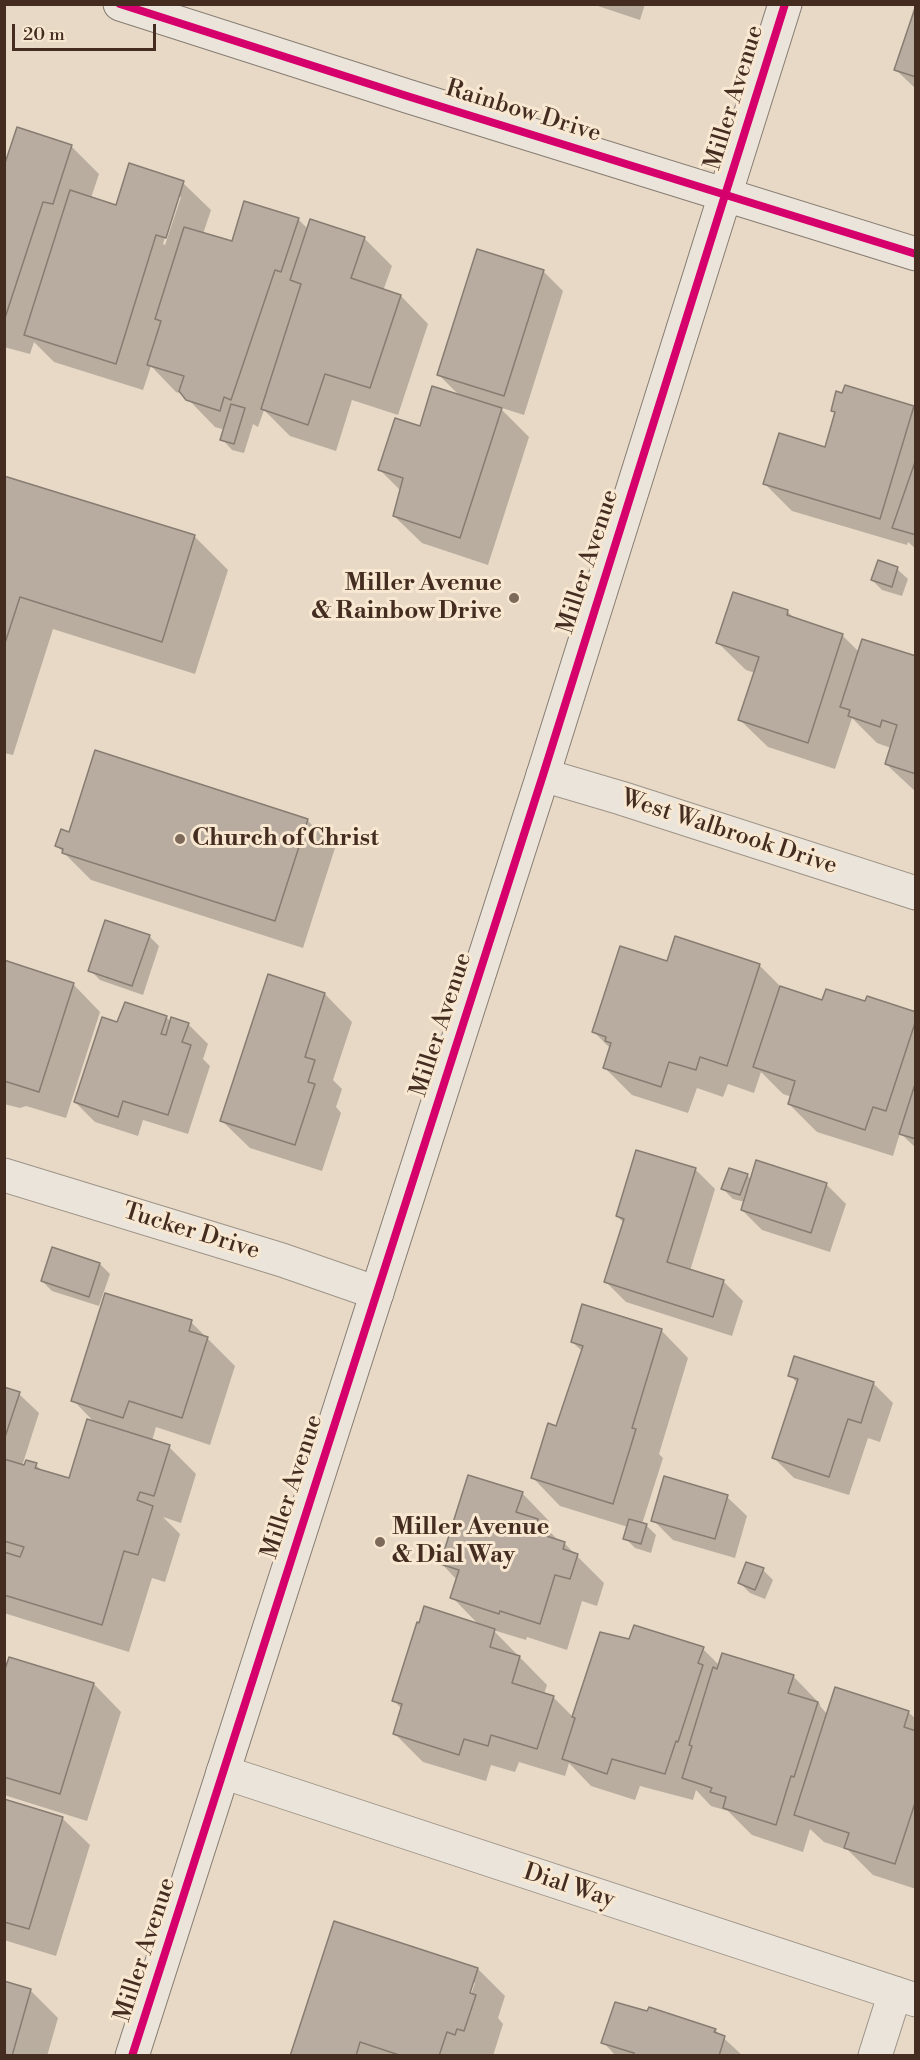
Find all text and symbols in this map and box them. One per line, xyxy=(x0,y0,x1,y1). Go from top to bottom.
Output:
scale bar xyxy=(15,12,159,50)
street label: Miller Avenue xyxy=(699,22,771,174)
text: 20 m xyxy=(23,23,65,46)
street label: Rainbow Drive xyxy=(442,75,604,149)
street label: Miller Avenue xyxy=(552,486,626,638)
place label: Miller Avenue & Rainbow Drive xyxy=(311,570,502,626)
marker: Miller Avenue & Rainbow Drive xyxy=(507,591,521,605)
street label: West Walbrook Drive xyxy=(617,784,841,882)
place label: Church of Christ xyxy=(192,825,379,853)
marker: Church of Christ xyxy=(173,832,187,846)
street label: Miller Avenue xyxy=(405,949,479,1101)
street label: Tucker Drive xyxy=(119,1198,263,1266)
street label: Miller Avenue xyxy=(256,1411,330,1563)
place label: Miller Avenue & Dial Way xyxy=(392,1514,549,1570)
marker: Miller Avenue & Dial Way xyxy=(373,1535,387,1549)
street label: Dial Way xyxy=(520,1859,618,1915)
street label: Miller Avenue xyxy=(109,1874,183,2026)

